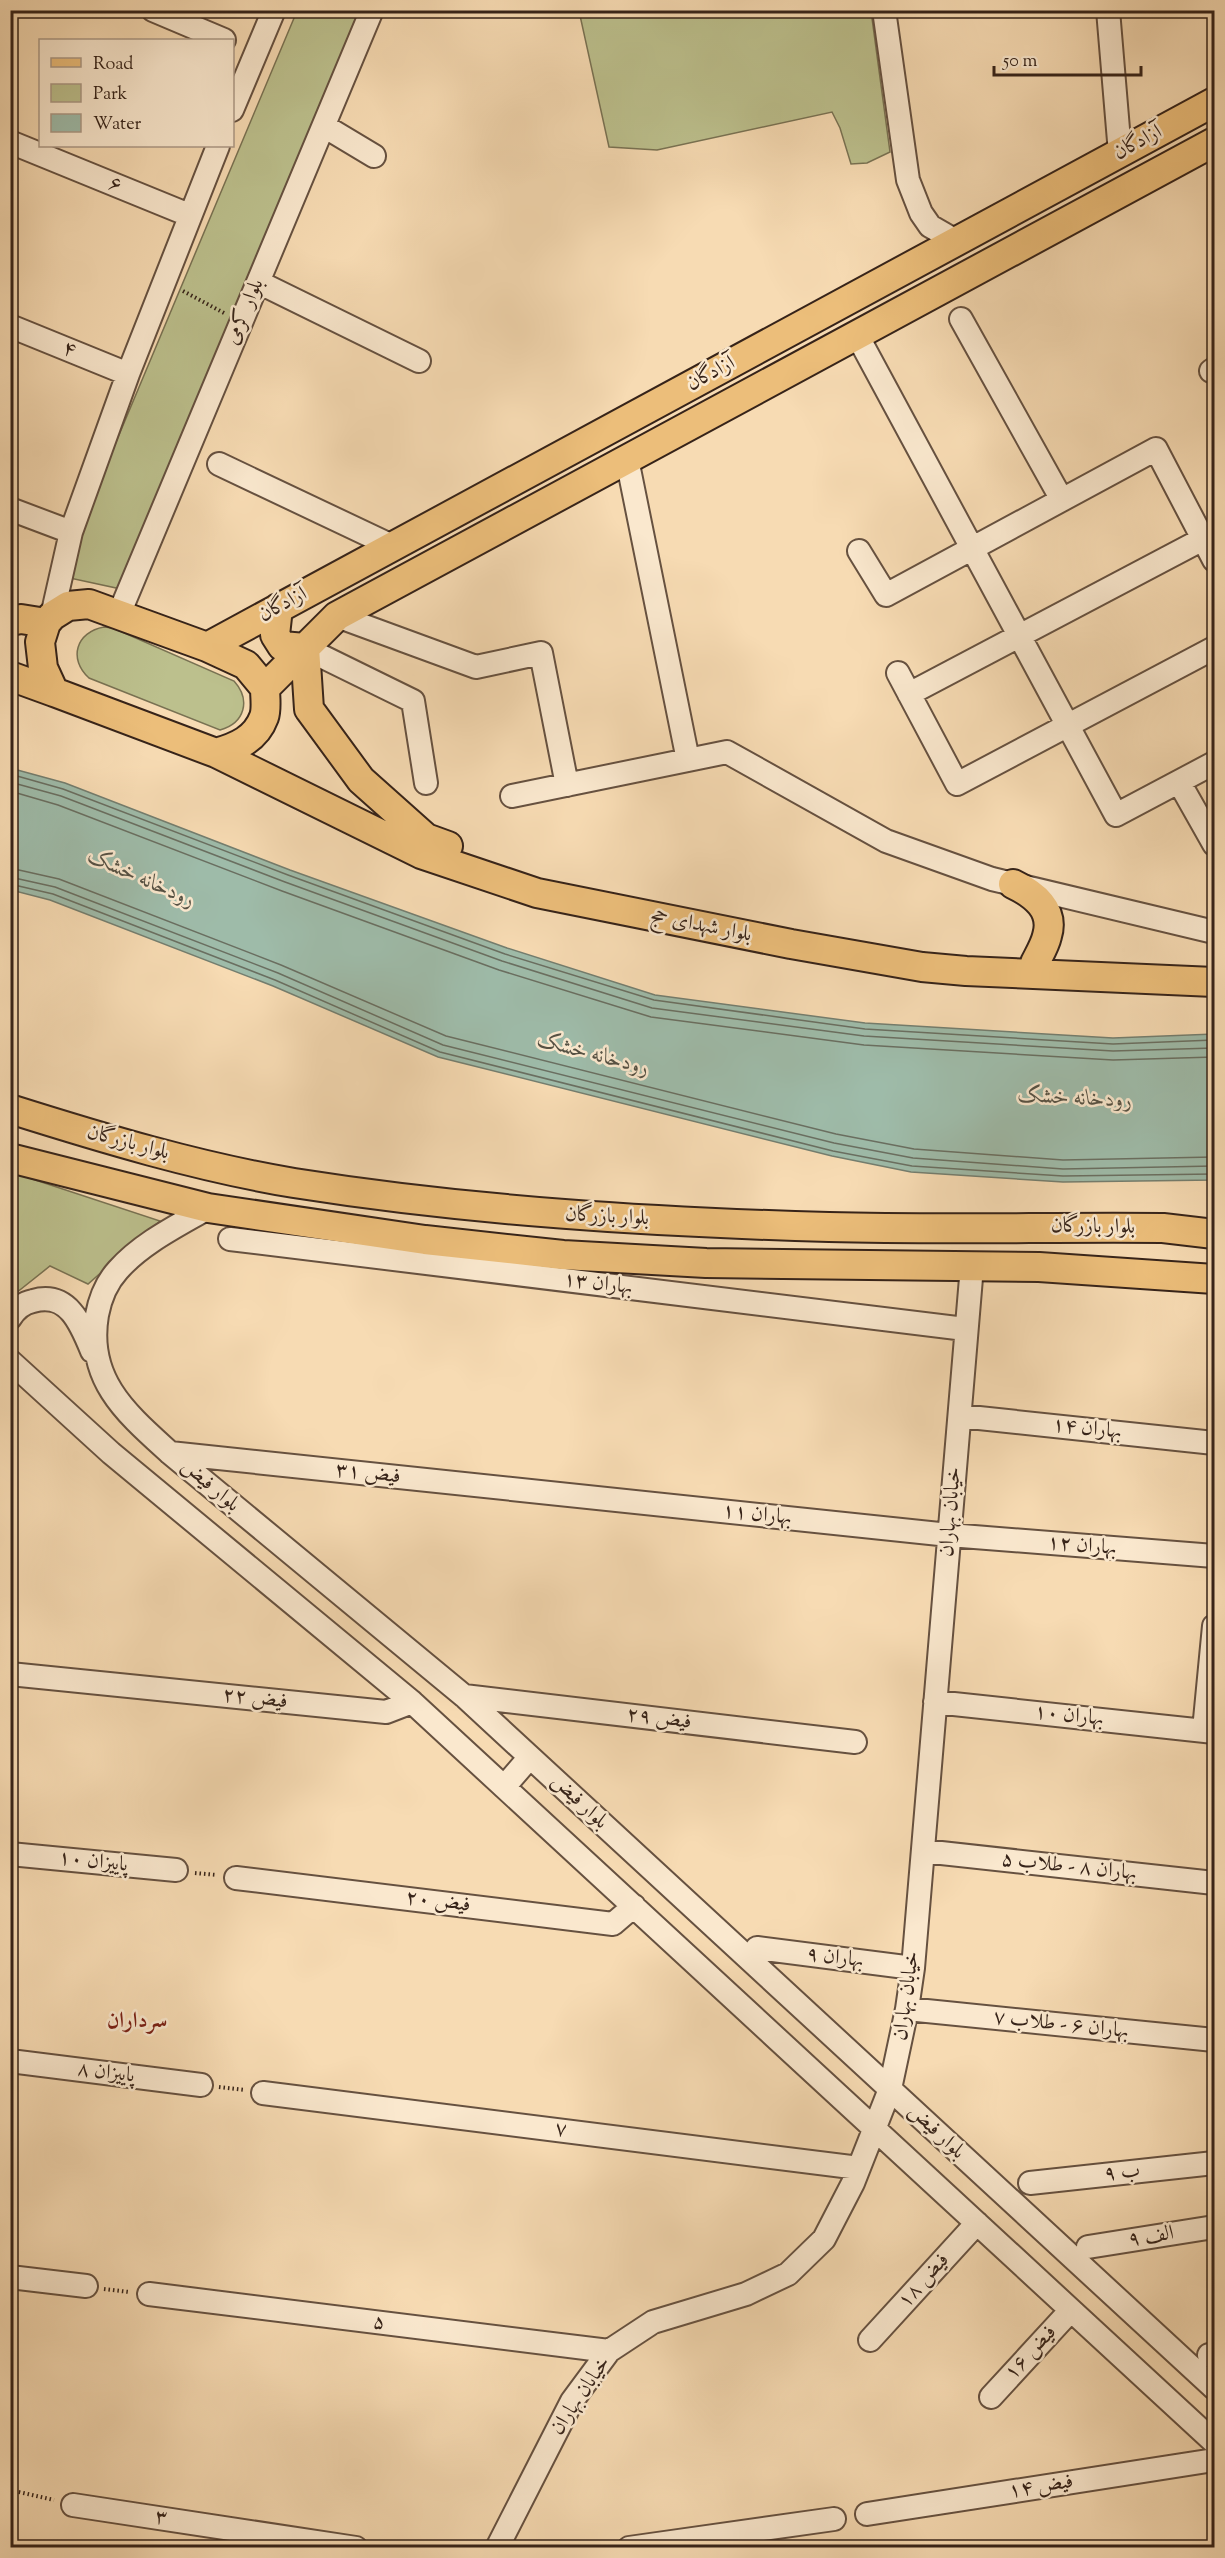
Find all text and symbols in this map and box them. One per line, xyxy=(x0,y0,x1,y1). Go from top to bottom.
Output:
legend xyxy=(39,39,234,147)
scale bar xyxy=(994,39,1141,77)
text: 50 m xyxy=(1002,49,1038,75)
text: Road xyxy=(93,52,133,78)
text: Park xyxy=(93,82,128,108)
text: Water xyxy=(93,112,142,138)
street label: آزادگان xyxy=(1108,117,1170,168)
street label: ۶ xyxy=(104,169,126,201)
street label: بلوار کرمی xyxy=(218,274,272,350)
street label: ۴ xyxy=(58,334,80,366)
street label: آزادگان xyxy=(681,348,743,399)
street label: آزادگان xyxy=(253,579,315,630)
water label: رودخانه خشک xyxy=(82,841,200,917)
street label: بلوار شهدای حج xyxy=(647,901,754,952)
water label: رودخانه خشک xyxy=(533,1025,653,1085)
water label: رودخانه خشک xyxy=(1017,1080,1133,1118)
street label: بلوار بازرگان xyxy=(83,1118,173,1168)
street label: بلوار بازرگان xyxy=(564,1200,650,1234)
street label: بلوار بازرگان xyxy=(1051,1211,1135,1243)
street label: بهاران ۱۳ xyxy=(561,1265,635,1303)
street label: بهاران ۱۴ xyxy=(1051,1410,1123,1448)
street label: بلوار فیض xyxy=(174,1452,246,1520)
street label: فیض ۳۱ xyxy=(334,1456,402,1492)
street label: خیابان بهاران xyxy=(932,1466,970,1558)
street label: بهاران ۱۱ xyxy=(721,1496,793,1534)
street label: بهاران ۱۲ xyxy=(1046,1528,1118,1564)
street label: فیض ۲۲ xyxy=(221,1681,289,1717)
street label: بهاران ۱۰ xyxy=(1033,1697,1105,1735)
street label: فیض ۲۹ xyxy=(625,1700,693,1738)
street label: بلوار فیض xyxy=(543,1767,615,1837)
street label: پاییزان ۱۰ xyxy=(57,1843,130,1881)
street label: بهاران ۸ - طلاب ۵ xyxy=(1000,1845,1138,1889)
street label: فیض ۲۰ xyxy=(404,1883,472,1921)
street label: بهاران ۹ xyxy=(805,1940,865,1976)
street label: خیابان بهاران xyxy=(886,1949,928,2043)
street label: بهاران ۶ - طلاب ۷ xyxy=(992,2003,1130,2047)
district label: سرداران xyxy=(107,2006,167,2038)
street label: پاییزان ۸ xyxy=(76,2055,137,2092)
street label: بلوار فیض xyxy=(900,2097,972,2167)
street label: ۷ xyxy=(553,2114,569,2146)
street label: ۹ ب xyxy=(1102,2156,1142,2190)
street label: ۹ الف xyxy=(1126,2219,1176,2255)
street label: فیض ۱۸ xyxy=(891,2247,957,2315)
street label: ۵ xyxy=(371,2307,387,2339)
street label: فیض ۱۶ xyxy=(998,2319,1064,2387)
street label: خیابان بهاران xyxy=(543,2350,619,2442)
street label: فیض ۱۴ xyxy=(1006,2467,1076,2507)
street label: ۳ xyxy=(153,2502,169,2534)

